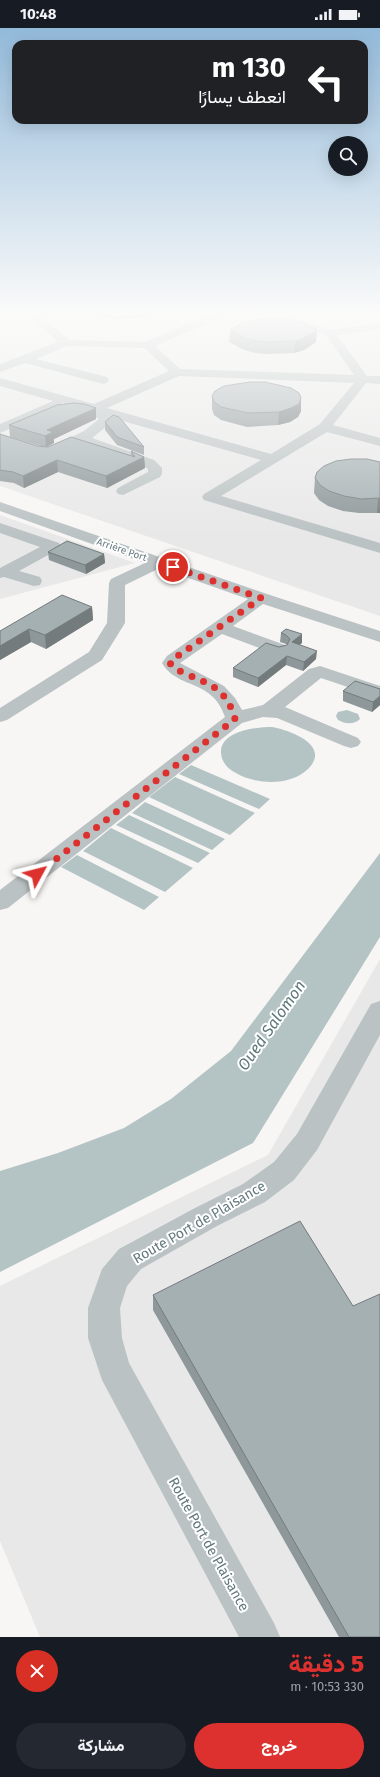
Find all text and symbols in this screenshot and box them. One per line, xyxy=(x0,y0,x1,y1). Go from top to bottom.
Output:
text: 10:48 xyxy=(20,5,56,23)
text: 130 m xyxy=(212,51,286,84)
icon: left xyxy=(300,56,352,108)
text: انعطف يسارًا xyxy=(198,86,286,108)
map controls xyxy=(328,136,368,176)
button: search xyxy=(328,136,368,176)
street label: Arrière Port xyxy=(95,536,149,564)
pin xyxy=(156,550,190,584)
icon: arrive xyxy=(162,556,184,578)
position arrow xyxy=(16,853,58,895)
water label: Oued Salomon xyxy=(233,977,309,1074)
street label: Route Port de Plaisance xyxy=(130,1177,269,1267)
street label: Route Port de Plaisance xyxy=(165,1474,252,1614)
button: close xyxy=(16,1650,58,1692)
text: 5 دقيقة xyxy=(289,1650,364,1678)
text: 330 m · 10:53 xyxy=(290,1679,364,1694)
button: مشاركة xyxy=(16,1723,186,1769)
button: خروج xyxy=(194,1723,364,1769)

